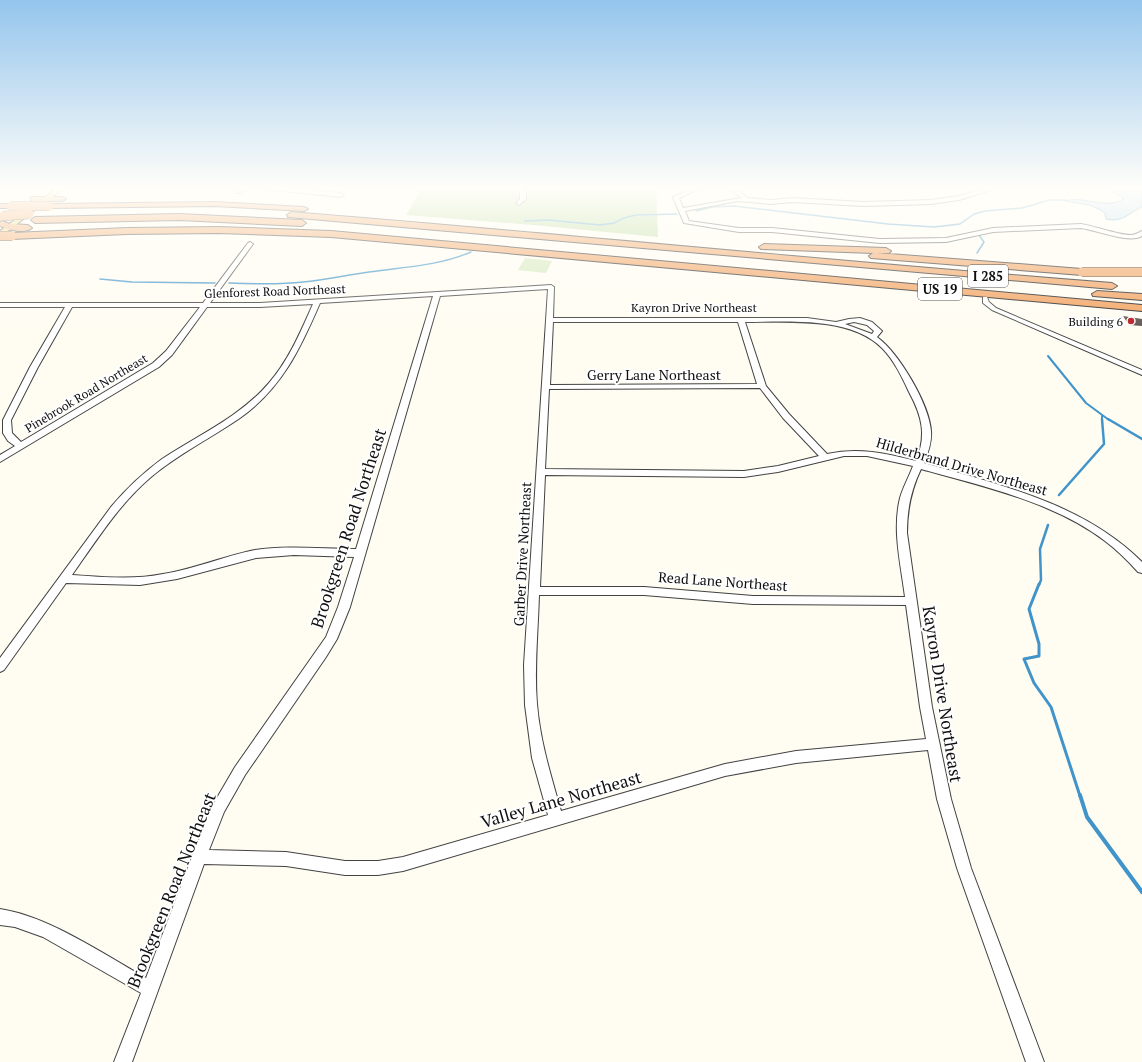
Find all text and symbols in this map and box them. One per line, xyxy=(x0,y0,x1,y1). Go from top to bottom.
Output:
road number: I 285 xyxy=(968,265,1008,287)
road number: US 19 xyxy=(918,278,962,300)
street label: Glenforest Road Northeast xyxy=(204,281,347,301)
street label: Kayron Drive Northeast xyxy=(631,300,758,315)
place label: Building 6 xyxy=(1068,314,1124,329)
marker: Building 6 xyxy=(1126,316,1136,326)
street label: Pinebrook Road Northeast xyxy=(22,350,151,436)
street label: Gerry Lane Northeast xyxy=(587,365,722,384)
street label: Brookgreen Road Northeast xyxy=(305,425,391,631)
street label: Hilderbrand Drive Northeast xyxy=(874,432,1051,500)
street label: Garber Drive Northeast xyxy=(509,481,535,627)
street label: Read Lane Northeast xyxy=(658,567,789,595)
street label: Kayron Drive Northeast xyxy=(918,604,968,785)
street label: Valley Lane Northeast xyxy=(478,765,645,833)
street label: Brookgreen Road Northeast xyxy=(121,788,221,991)

